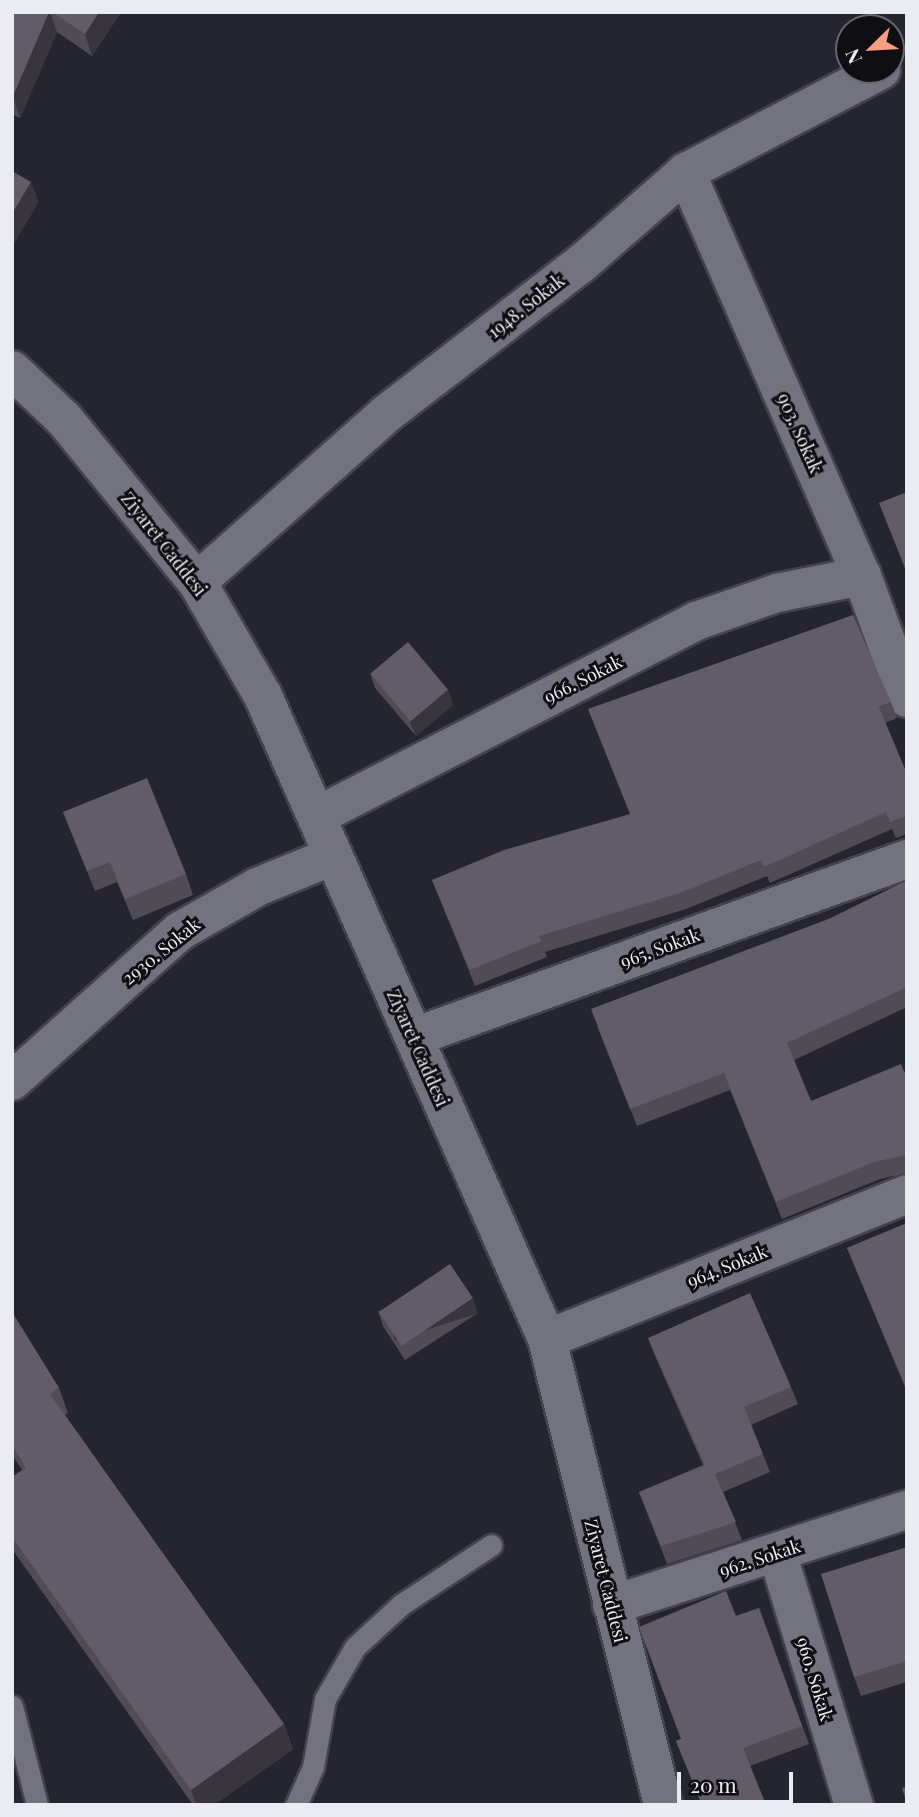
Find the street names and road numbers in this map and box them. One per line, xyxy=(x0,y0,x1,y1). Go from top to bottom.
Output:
street label: 1948. Sokak xyxy=(483,269,569,343)
street label: 903. Sokak xyxy=(773,390,827,476)
street label: Ziyaret Caddesi xyxy=(117,488,211,600)
street label: 966. Sokak xyxy=(540,650,626,708)
street label: 2930. Sokak xyxy=(118,913,204,989)
street label: 965. Sokak xyxy=(617,924,703,972)
street label: Ziyaret Caddesi xyxy=(382,986,454,1110)
street label: 964. Sokak xyxy=(684,1240,770,1292)
street label: Ziyaret Caddesi xyxy=(580,1517,632,1645)
street label: 962. Sokak xyxy=(717,1535,803,1581)
street label: 960. Sokak xyxy=(792,1635,838,1723)

